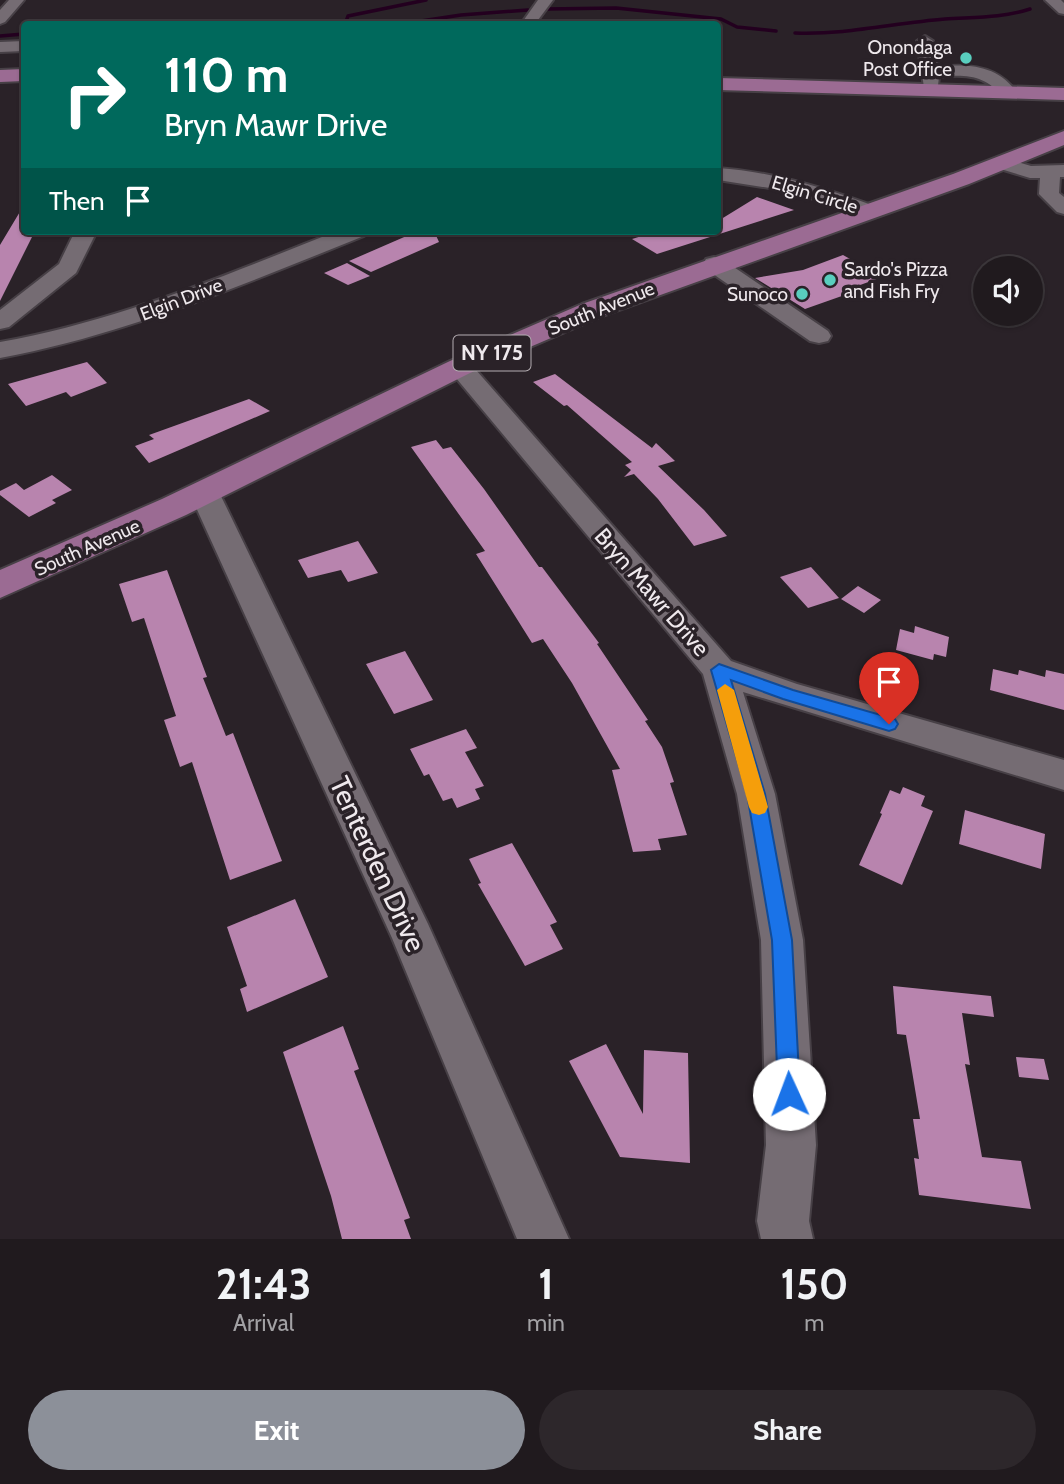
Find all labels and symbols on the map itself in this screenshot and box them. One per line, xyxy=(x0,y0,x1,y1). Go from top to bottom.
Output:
place label: Onondaga Post Office xyxy=(863,36,952,81)
marker: Onondaga Post Office xyxy=(958,50,974,66)
street label: Elgin Circle xyxy=(769,171,861,219)
place label: Sardo's Pizza and Fish Fry xyxy=(844,258,948,303)
marker: Sardo's Pizza and Fish Fry xyxy=(822,272,838,288)
street label: Elgin Drive xyxy=(137,273,226,326)
street label: South Avenue xyxy=(545,277,658,340)
place label: Sunoco xyxy=(727,283,788,306)
marker: Sunoco xyxy=(794,286,810,302)
road number: NY 175 xyxy=(454,336,530,370)
street label: South Avenue xyxy=(31,514,144,581)
street label: Bryn Mawr Drive xyxy=(589,522,715,662)
pin xyxy=(859,652,919,724)
street label: Tenterden Drive xyxy=(323,771,433,957)
position arrow xyxy=(752,1057,826,1131)

